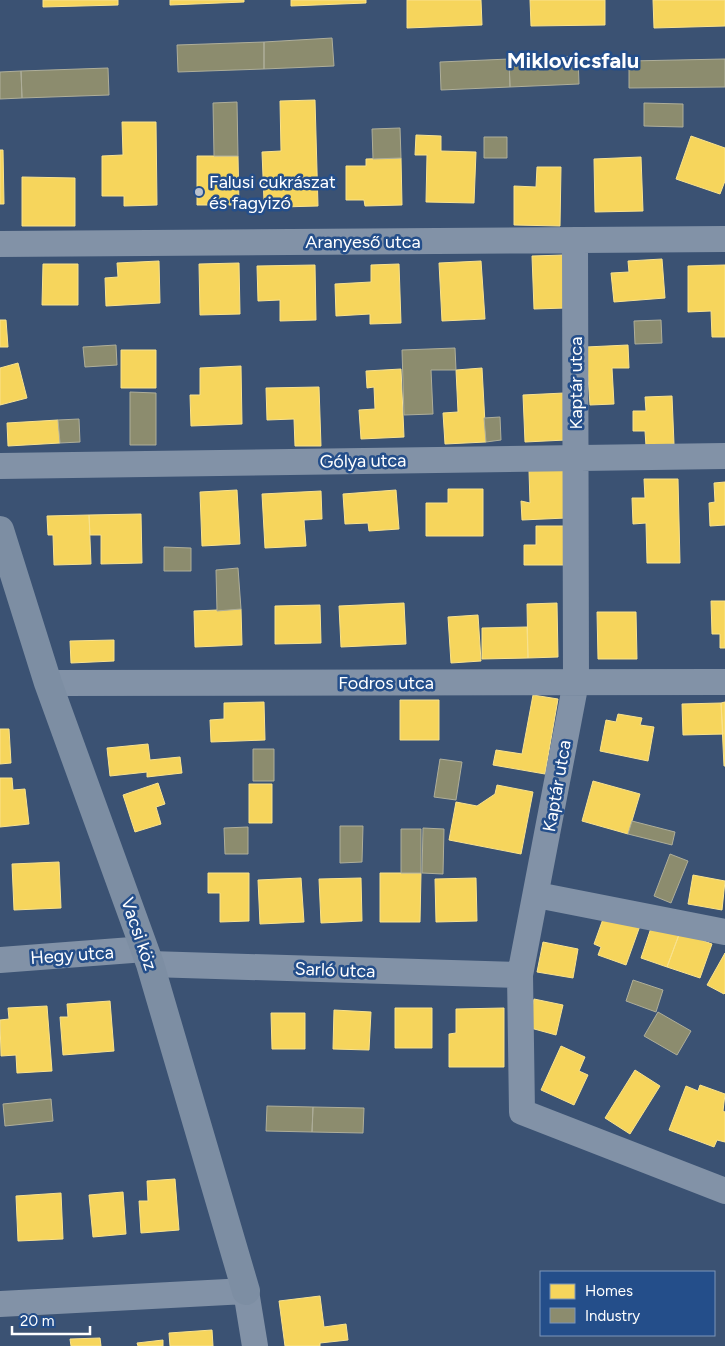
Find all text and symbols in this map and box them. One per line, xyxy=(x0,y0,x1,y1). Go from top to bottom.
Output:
district label: Miklovicsfalu xyxy=(507,47,639,74)
place label: Falusi cukrászat és fagyizó xyxy=(209,171,336,214)
marker: Falusi cukrászat és fagyizó xyxy=(193,186,205,198)
street label: Aranyeső utca xyxy=(305,231,421,253)
street label: Kaptár utca xyxy=(565,337,587,429)
street label: Gólya utca xyxy=(319,449,407,473)
street label: Fodros utca xyxy=(338,672,434,694)
street label: Kaptár utca xyxy=(538,738,576,834)
street label: Vacsi köz xyxy=(116,895,162,973)
street label: Hegy utca xyxy=(30,941,114,969)
street label: Sarló utca xyxy=(294,958,376,982)
legend xyxy=(540,1271,715,1336)
text: Homes xyxy=(585,1282,633,1300)
scale bar xyxy=(12,1304,90,1336)
text: Industry xyxy=(585,1307,640,1325)
text: 20 m xyxy=(20,1312,54,1330)

